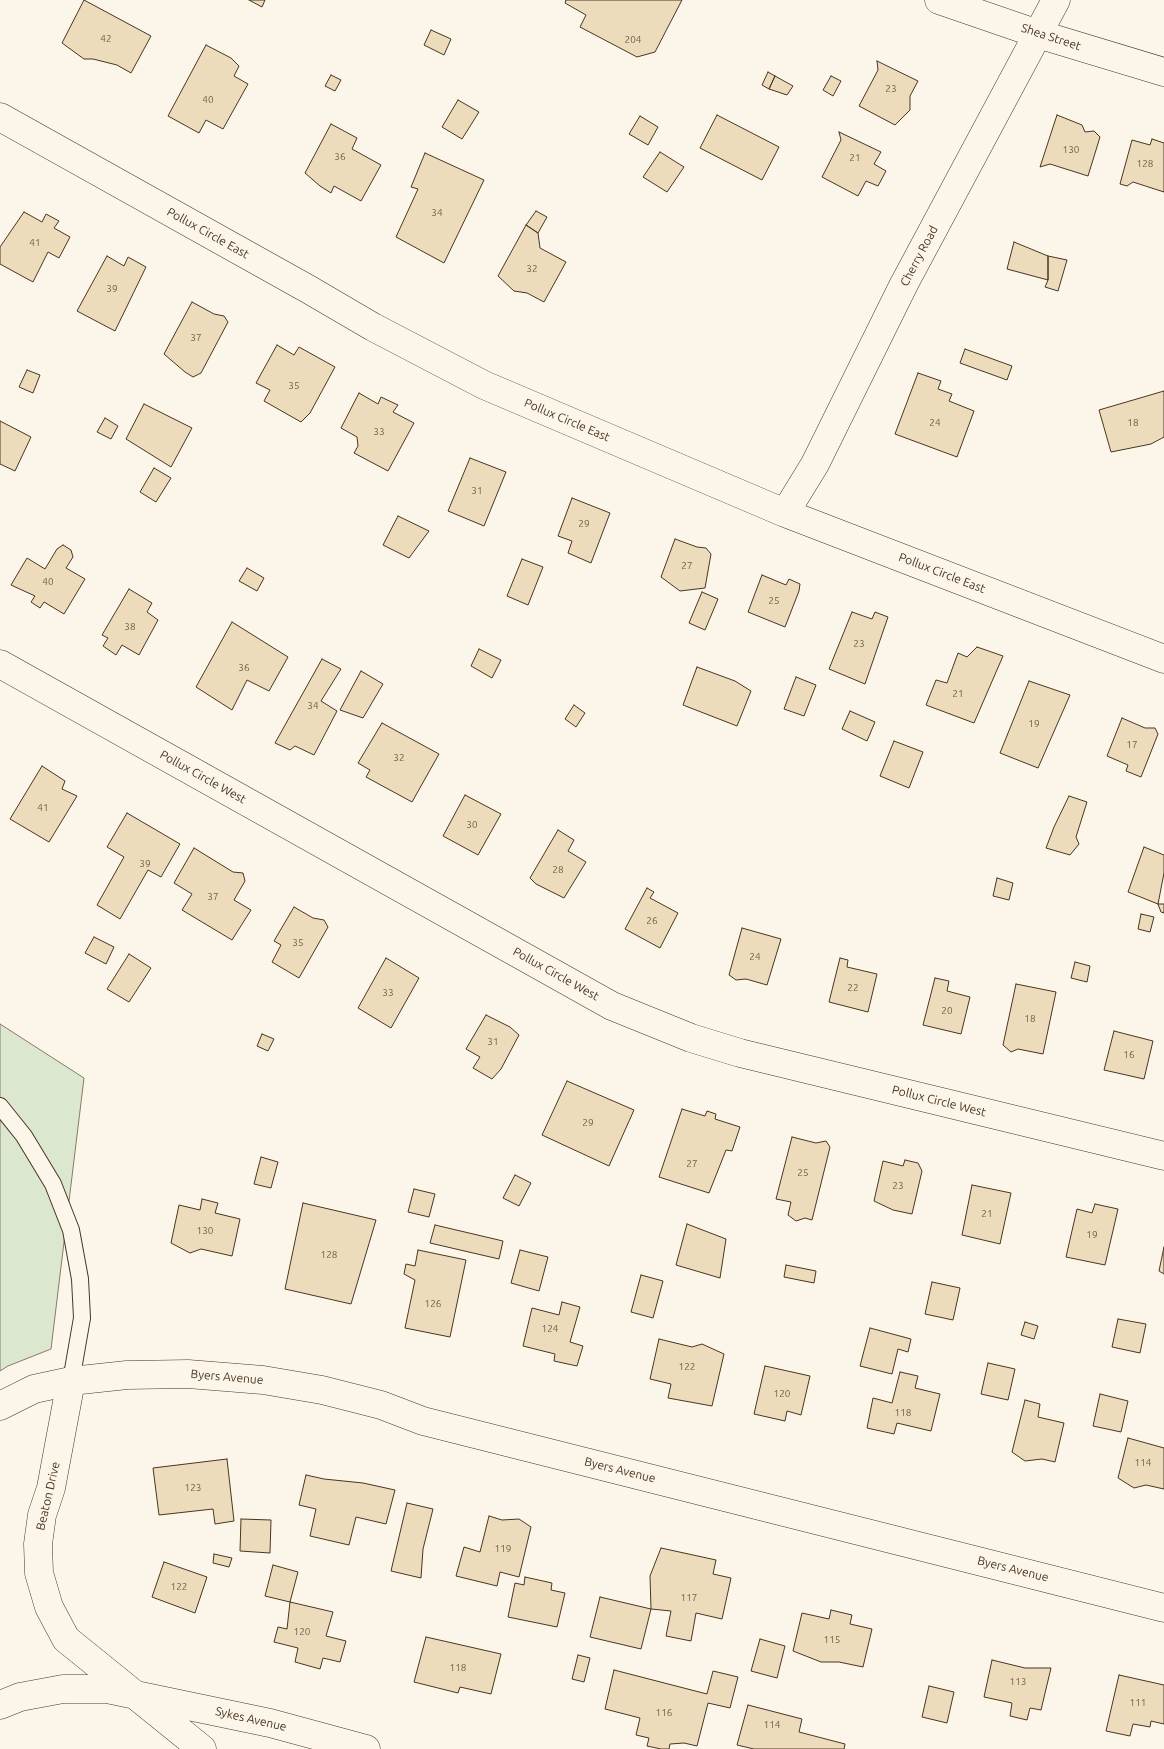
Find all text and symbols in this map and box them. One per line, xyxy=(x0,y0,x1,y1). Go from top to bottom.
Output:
street label: Shea Street xyxy=(1019,21,1083,53)
house number: 42 xyxy=(100,33,112,45)
house number: 204 xyxy=(625,34,641,46)
house number: 23 xyxy=(885,83,897,95)
house number: 40 xyxy=(202,94,214,106)
house number: 130 xyxy=(1063,144,1079,156)
house number: 36 xyxy=(334,151,346,163)
house number: 21 xyxy=(849,152,861,164)
house number: 128 xyxy=(1137,158,1153,170)
street label: Pollux Circle East xyxy=(164,204,252,262)
house number: 34 xyxy=(431,207,443,219)
street label: Cherry Road xyxy=(897,223,941,289)
house number: 41 xyxy=(29,237,41,249)
house number: 32 xyxy=(526,263,538,275)
house number: 39 xyxy=(106,283,118,295)
house number: 37 xyxy=(190,332,202,344)
house number: 35 xyxy=(288,380,300,392)
street label: Pollux Circle East xyxy=(522,395,612,445)
house number: 24 xyxy=(929,417,941,429)
house number: 18 xyxy=(1127,417,1139,429)
house number: 33 xyxy=(373,426,385,438)
house number: 31 xyxy=(471,485,483,497)
house number: 29 xyxy=(578,518,590,530)
street label: Pollux Circle East xyxy=(897,550,987,596)
house number: 27 xyxy=(681,560,693,572)
house number: 40 xyxy=(42,576,54,588)
house number: 25 xyxy=(768,595,780,607)
house number: 38 xyxy=(124,621,136,633)
house number: 23 xyxy=(853,638,865,650)
house number: 36 xyxy=(238,662,250,674)
house number: 21 xyxy=(952,688,964,700)
house number: 34 xyxy=(307,700,319,712)
house number: 19 xyxy=(1028,718,1040,730)
house number: 17 xyxy=(1126,739,1138,751)
street label: Pollux Circle West xyxy=(157,747,249,807)
house number: 32 xyxy=(393,752,405,764)
house number: 41 xyxy=(37,802,49,814)
house number: 30 xyxy=(466,819,478,831)
house number: 39 xyxy=(139,858,151,870)
house number: 28 xyxy=(552,864,564,876)
house number: 37 xyxy=(207,891,219,903)
house number: 26 xyxy=(646,915,658,927)
house number: 35 xyxy=(292,937,304,949)
street label: Pollux Circle West xyxy=(510,944,602,1004)
house number: 24 xyxy=(749,951,761,963)
house number: 22 xyxy=(847,982,859,994)
house number: 33 xyxy=(382,987,394,999)
house number: 20 xyxy=(941,1005,953,1017)
house number: 18 xyxy=(1024,1013,1036,1025)
house number: 31 xyxy=(487,1036,499,1048)
house number: 16 xyxy=(1123,1049,1135,1061)
street label: Pollux Circle West xyxy=(890,1082,988,1120)
house number: 29 xyxy=(582,1117,594,1129)
house number: 27 xyxy=(686,1158,698,1170)
house number: 25 xyxy=(797,1167,809,1179)
house number: 23 xyxy=(892,1180,904,1192)
house number: 21 xyxy=(981,1208,993,1220)
house number: 130 xyxy=(197,1225,213,1237)
house number: 19 xyxy=(1086,1229,1098,1241)
house number: 128 xyxy=(321,1249,337,1261)
house number: 126 xyxy=(425,1298,441,1310)
house number: 124 xyxy=(542,1323,558,1335)
house number: 122 xyxy=(679,1361,695,1373)
street label: Byers Avenue xyxy=(190,1367,264,1387)
house number: 120 xyxy=(774,1388,790,1400)
house number: 118 xyxy=(895,1407,911,1419)
street label: Byers Avenue xyxy=(583,1454,657,1486)
house number: 114 xyxy=(1135,1457,1151,1469)
street label: Beaton Drive xyxy=(33,1460,63,1532)
house number: 123 xyxy=(185,1482,201,1494)
house number: 119 xyxy=(495,1543,511,1555)
street label: Byers Avenue xyxy=(976,1553,1050,1585)
house number: 122 xyxy=(171,1581,187,1593)
house number: 117 xyxy=(681,1592,697,1604)
house number: 120 xyxy=(294,1626,310,1638)
house number: 115 xyxy=(824,1634,840,1646)
house number: 118 xyxy=(450,1662,466,1674)
house number: 113 xyxy=(1010,1676,1026,1688)
house number: 111 xyxy=(1130,1697,1146,1709)
street label: Sykes Avenue xyxy=(214,1704,288,1734)
house number: 116 xyxy=(656,1707,672,1719)
house number: 114 xyxy=(764,1719,780,1731)

